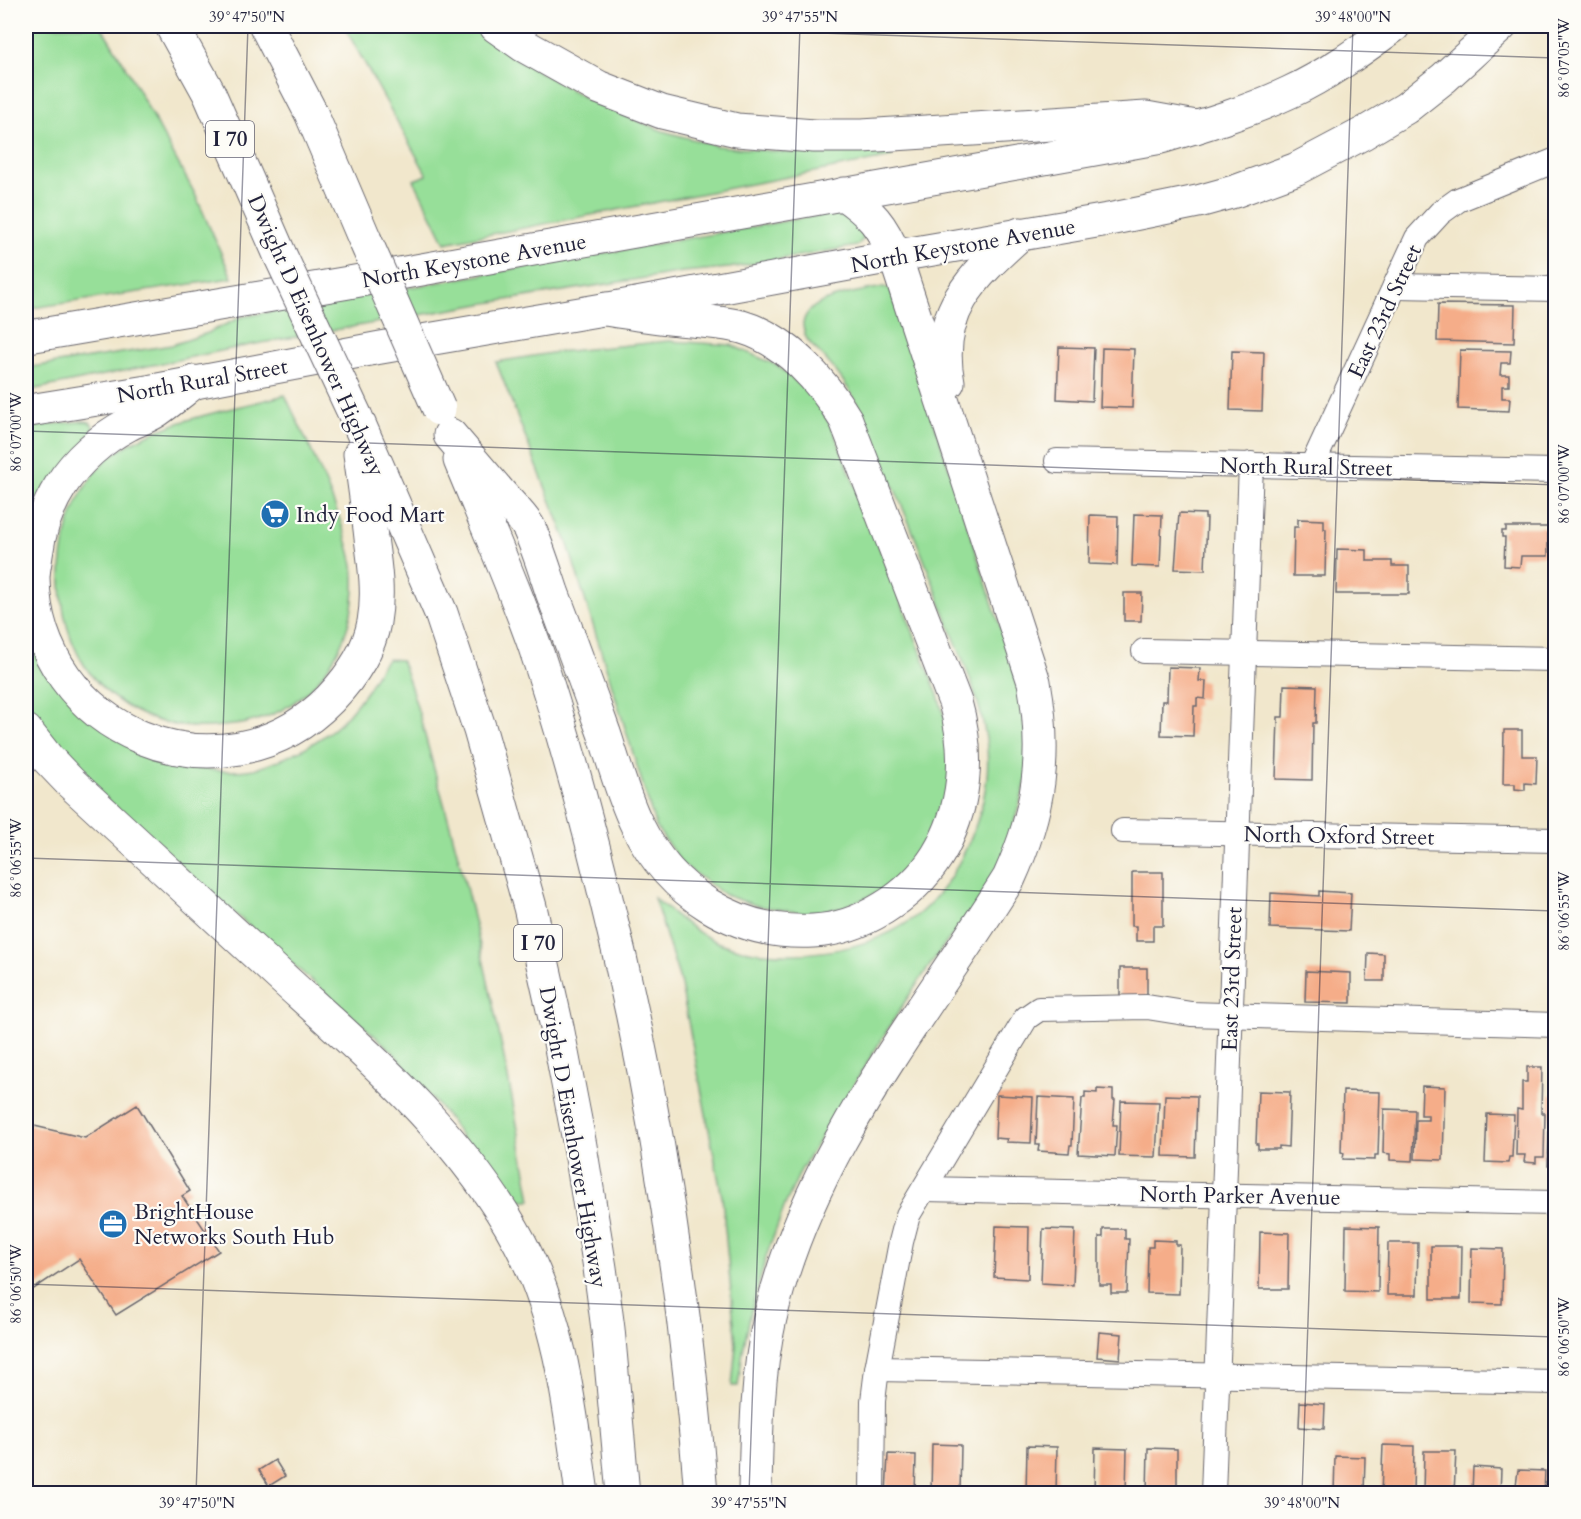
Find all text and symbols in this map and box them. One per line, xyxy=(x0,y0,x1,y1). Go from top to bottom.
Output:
text: 39°47'50"N xyxy=(209,7,285,27)
text: 39°47'55"N xyxy=(762,7,838,27)
text: 39°48'00"N xyxy=(1315,7,1391,27)
text: 86°07'05"W xyxy=(1554,18,1574,98)
road number: I 70 xyxy=(206,121,254,157)
street label: Dwight D Eisenhower Highway xyxy=(240,190,392,481)
street label: North Keystone Avenue xyxy=(849,211,1078,281)
street label: North Keystone Avenue xyxy=(360,226,589,296)
street label: East 23rd Street xyxy=(1341,240,1429,383)
street label: North Rural Street xyxy=(114,351,290,411)
text: 86°07'00"W xyxy=(6,392,26,472)
text: 86°07'00"W xyxy=(1554,444,1574,524)
street label: North Rural Street xyxy=(1219,450,1393,484)
supermarket icon: Indy Food Mart xyxy=(259,498,291,530)
place label: Indy Food Mart xyxy=(296,500,444,530)
text: 86°06'55"W xyxy=(6,818,26,898)
street label: North Oxford Street xyxy=(1243,819,1435,853)
text: 86°06'55"W xyxy=(1554,871,1574,951)
street label: East 23rd Street xyxy=(1214,906,1250,1052)
road number: I 70 xyxy=(514,925,562,961)
street label: Dwight D Eisenhower Highway xyxy=(532,984,614,1291)
street label: North Parker Avenue xyxy=(1139,1179,1341,1213)
place label: BrightHouse Networks South Hub xyxy=(134,1197,335,1252)
office icon: BrightHouse Networks South Hub xyxy=(97,1208,129,1240)
text: 86°06'50"W xyxy=(6,1244,26,1324)
text: 86°06'50"W xyxy=(1554,1297,1574,1377)
text: 39°47'50"N xyxy=(159,1493,235,1513)
text: 39°47'55"N xyxy=(711,1493,787,1513)
text: 39°48'00"N xyxy=(1264,1493,1340,1513)

